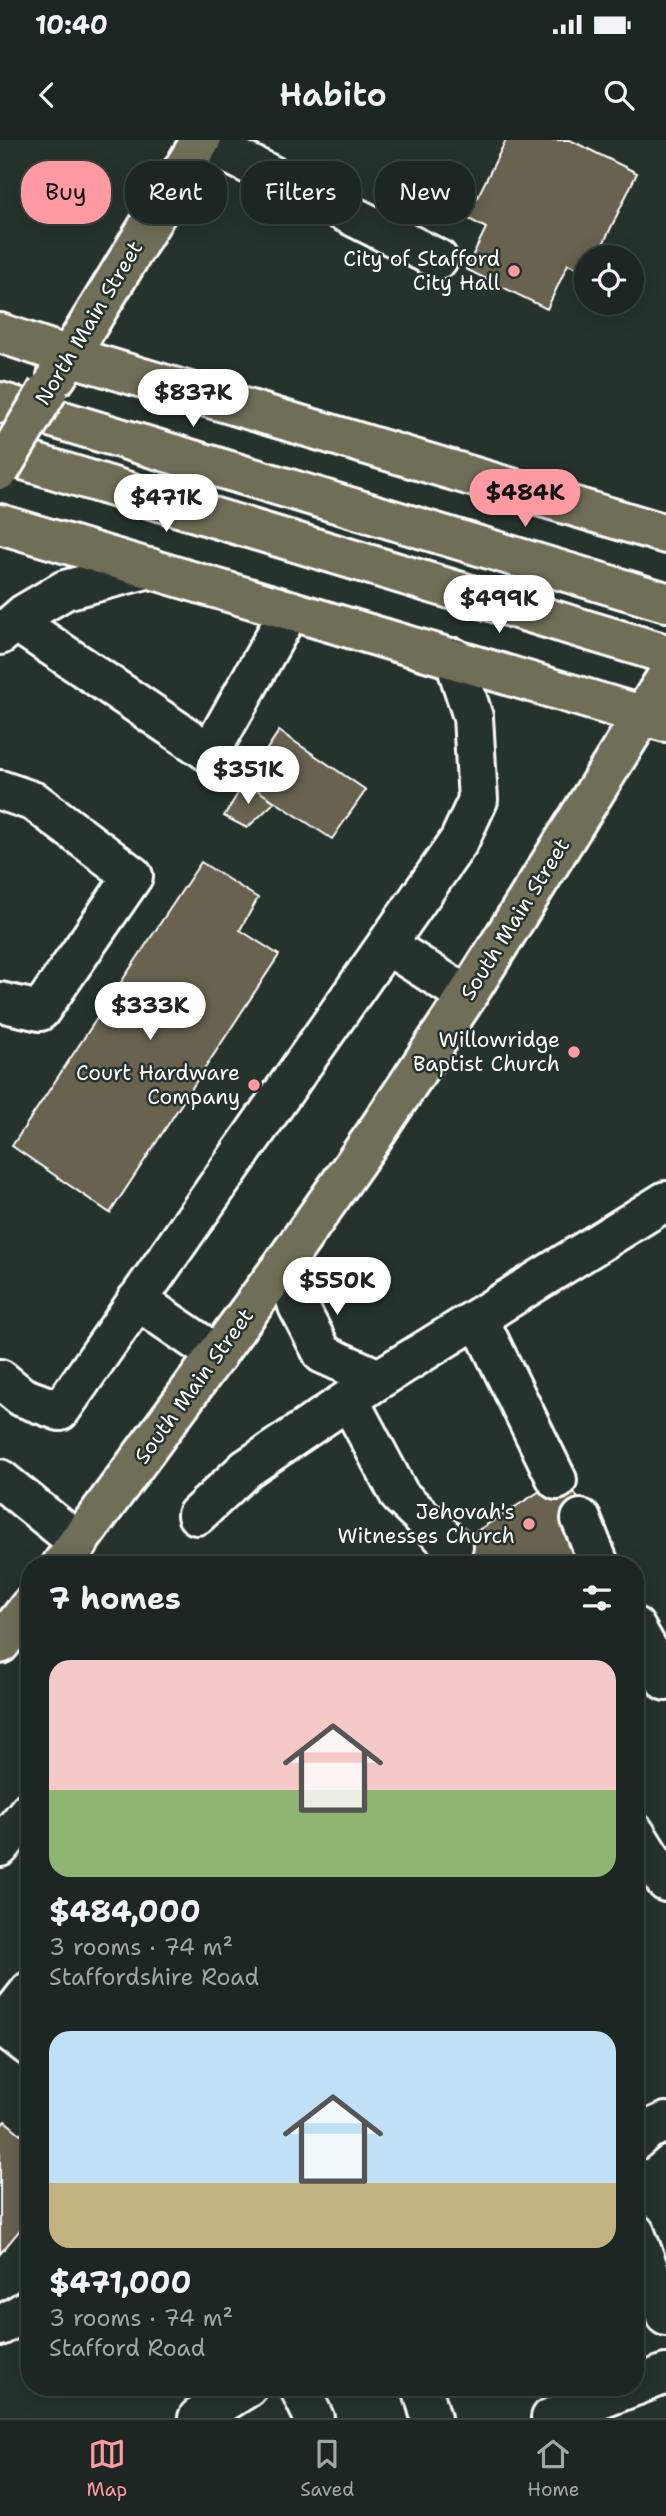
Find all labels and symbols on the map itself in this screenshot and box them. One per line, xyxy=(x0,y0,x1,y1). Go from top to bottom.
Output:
street label: North Main Street xyxy=(29,236,149,410)
place label: City of Stafford City Hall xyxy=(343,245,501,297)
marker: City of Stafford City Hall xyxy=(506,263,522,279)
pin: $837K xyxy=(144,370,242,429)
pin: $484K xyxy=(476,470,574,529)
pin: $471K xyxy=(117,474,215,534)
pin: $499K xyxy=(450,575,548,635)
pin: $351K xyxy=(199,746,297,806)
street label: South Main Street xyxy=(454,833,576,1005)
pin: $333K xyxy=(101,982,199,1042)
place label: Willowridge Baptist Church xyxy=(413,1026,560,1078)
marker: Willowridge Baptist Church xyxy=(566,1044,582,1060)
place label: Court Hardware Company xyxy=(76,1059,240,1111)
marker: Court Hardware Company xyxy=(246,1077,262,1093)
pin: $550K xyxy=(288,1258,386,1317)
street label: South Main Street xyxy=(128,1303,260,1469)
place label: Jehovah's Witnesses Church xyxy=(337,1498,515,1550)
marker: Jehovah's Witnesses Church xyxy=(521,1516,537,1532)

